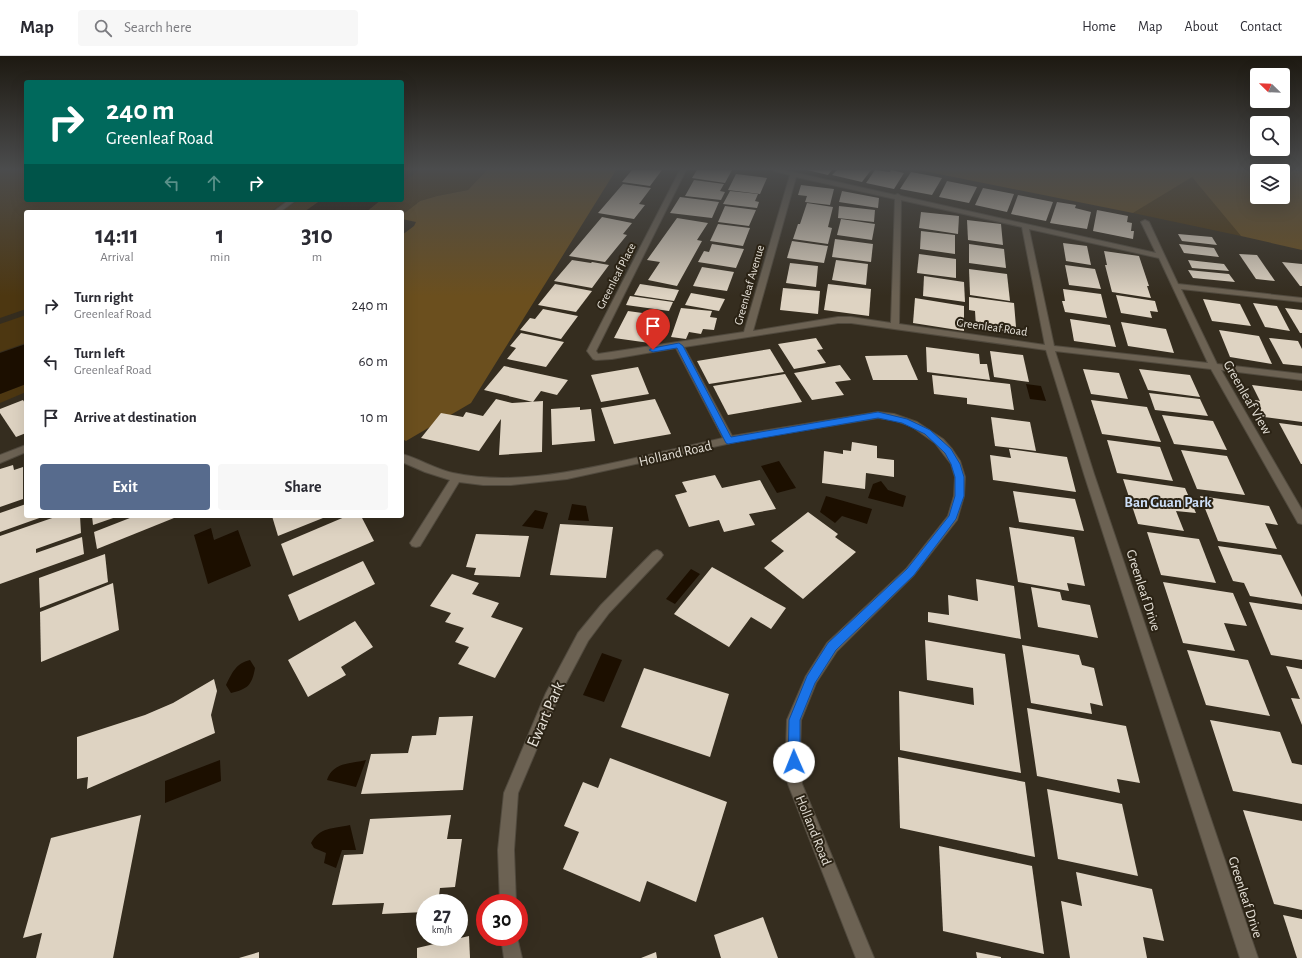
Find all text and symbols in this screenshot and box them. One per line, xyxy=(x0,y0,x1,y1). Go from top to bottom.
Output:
search box xyxy=(78,10,358,46)
icon: search xyxy=(92,17,114,39)
text: Map xyxy=(20,18,54,37)
text: Search here xyxy=(124,20,192,35)
text: Home xyxy=(1082,20,1116,34)
text: Map xyxy=(1138,20,1162,34)
text: About xyxy=(1184,20,1218,34)
text: Contact xyxy=(1240,20,1282,34)
north arrow xyxy=(1250,68,1290,108)
map controls xyxy=(1250,68,1290,204)
icon: right xyxy=(40,96,92,148)
text: 240 m xyxy=(106,97,175,125)
button: search xyxy=(1250,116,1290,156)
text: Greenleaf Road xyxy=(106,130,213,148)
button: layers xyxy=(1250,164,1290,204)
icon: left xyxy=(161,172,183,194)
icon: ahead xyxy=(203,172,225,194)
icon: right xyxy=(245,172,267,194)
text: 14:11 xyxy=(95,224,139,248)
text: 1 xyxy=(216,224,224,248)
text: 310 xyxy=(301,224,333,248)
street label: Greenleaf Place xyxy=(594,241,638,311)
street label: Greenleaf Avenue xyxy=(732,244,766,326)
text: Arrival xyxy=(100,251,134,264)
text: min xyxy=(210,251,230,264)
text: m xyxy=(312,251,322,264)
text: Turn right xyxy=(74,290,133,305)
icon: right xyxy=(40,295,62,317)
text: 240 m xyxy=(352,298,388,313)
text: Greenleaf Road xyxy=(74,308,151,321)
pin xyxy=(636,309,670,350)
icon: arrive xyxy=(642,315,664,337)
street label: Greenleaf Road xyxy=(956,316,1028,338)
text: Turn left xyxy=(74,346,125,361)
icon: left xyxy=(40,351,62,373)
text: 60 m xyxy=(359,354,388,369)
street label: Greenleaf View xyxy=(1220,358,1274,437)
text: Greenleaf Road xyxy=(74,364,151,377)
icon: arrive xyxy=(40,407,62,429)
text: Arrive at destination xyxy=(74,410,197,425)
text: 10 m xyxy=(360,410,388,425)
street label: Holland Road xyxy=(638,439,713,469)
button: Exit xyxy=(40,464,210,510)
button: Share xyxy=(218,464,388,510)
district label: Ban Guan Park xyxy=(1124,495,1212,510)
street label: Greenleaf Drive xyxy=(1123,548,1163,633)
street label: Ewart Park xyxy=(524,679,567,749)
position arrow xyxy=(773,741,815,783)
street label: Holland Road xyxy=(793,793,833,867)
street label: Greenleaf Drive xyxy=(1225,855,1265,940)
speed limit sign: 30 xyxy=(476,894,528,946)
text: 27 xyxy=(433,905,451,925)
text: km/h xyxy=(432,925,452,935)

